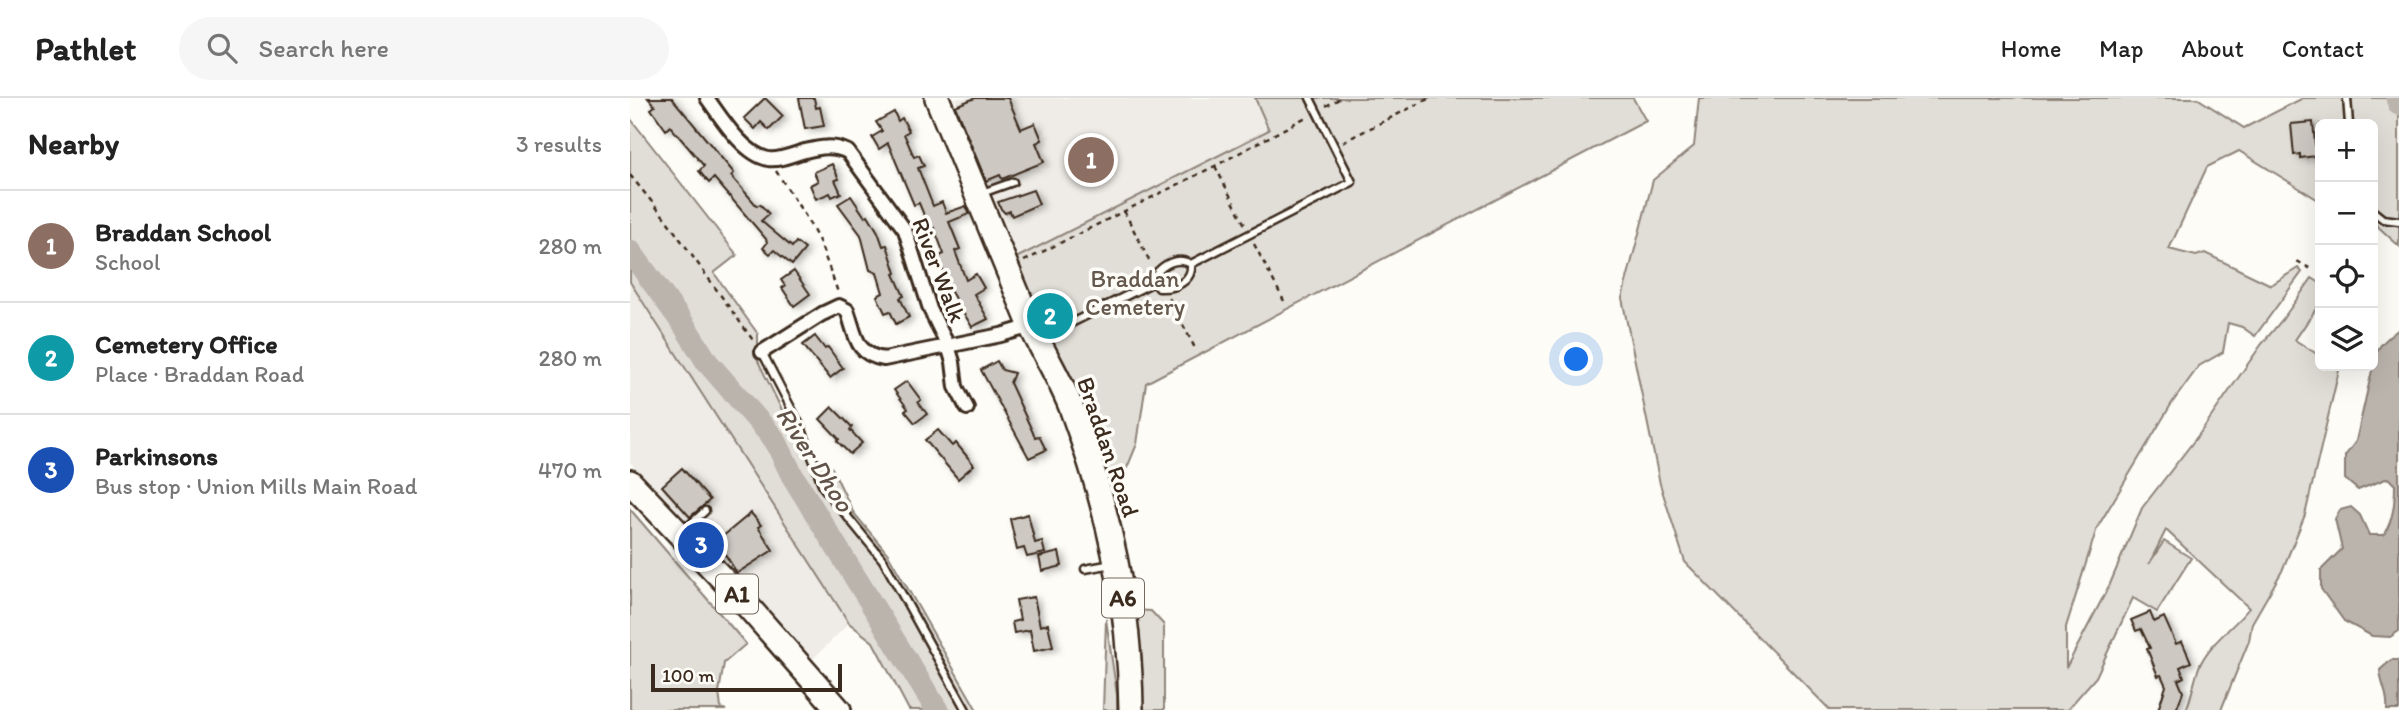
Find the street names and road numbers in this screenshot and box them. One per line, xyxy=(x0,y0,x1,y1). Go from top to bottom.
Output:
street label: River Walk xyxy=(906,213,973,327)
street label: Braddan Road xyxy=(1071,373,1146,521)
road number: A1 xyxy=(716,574,758,614)
road number: A6 xyxy=(1102,578,1144,618)

